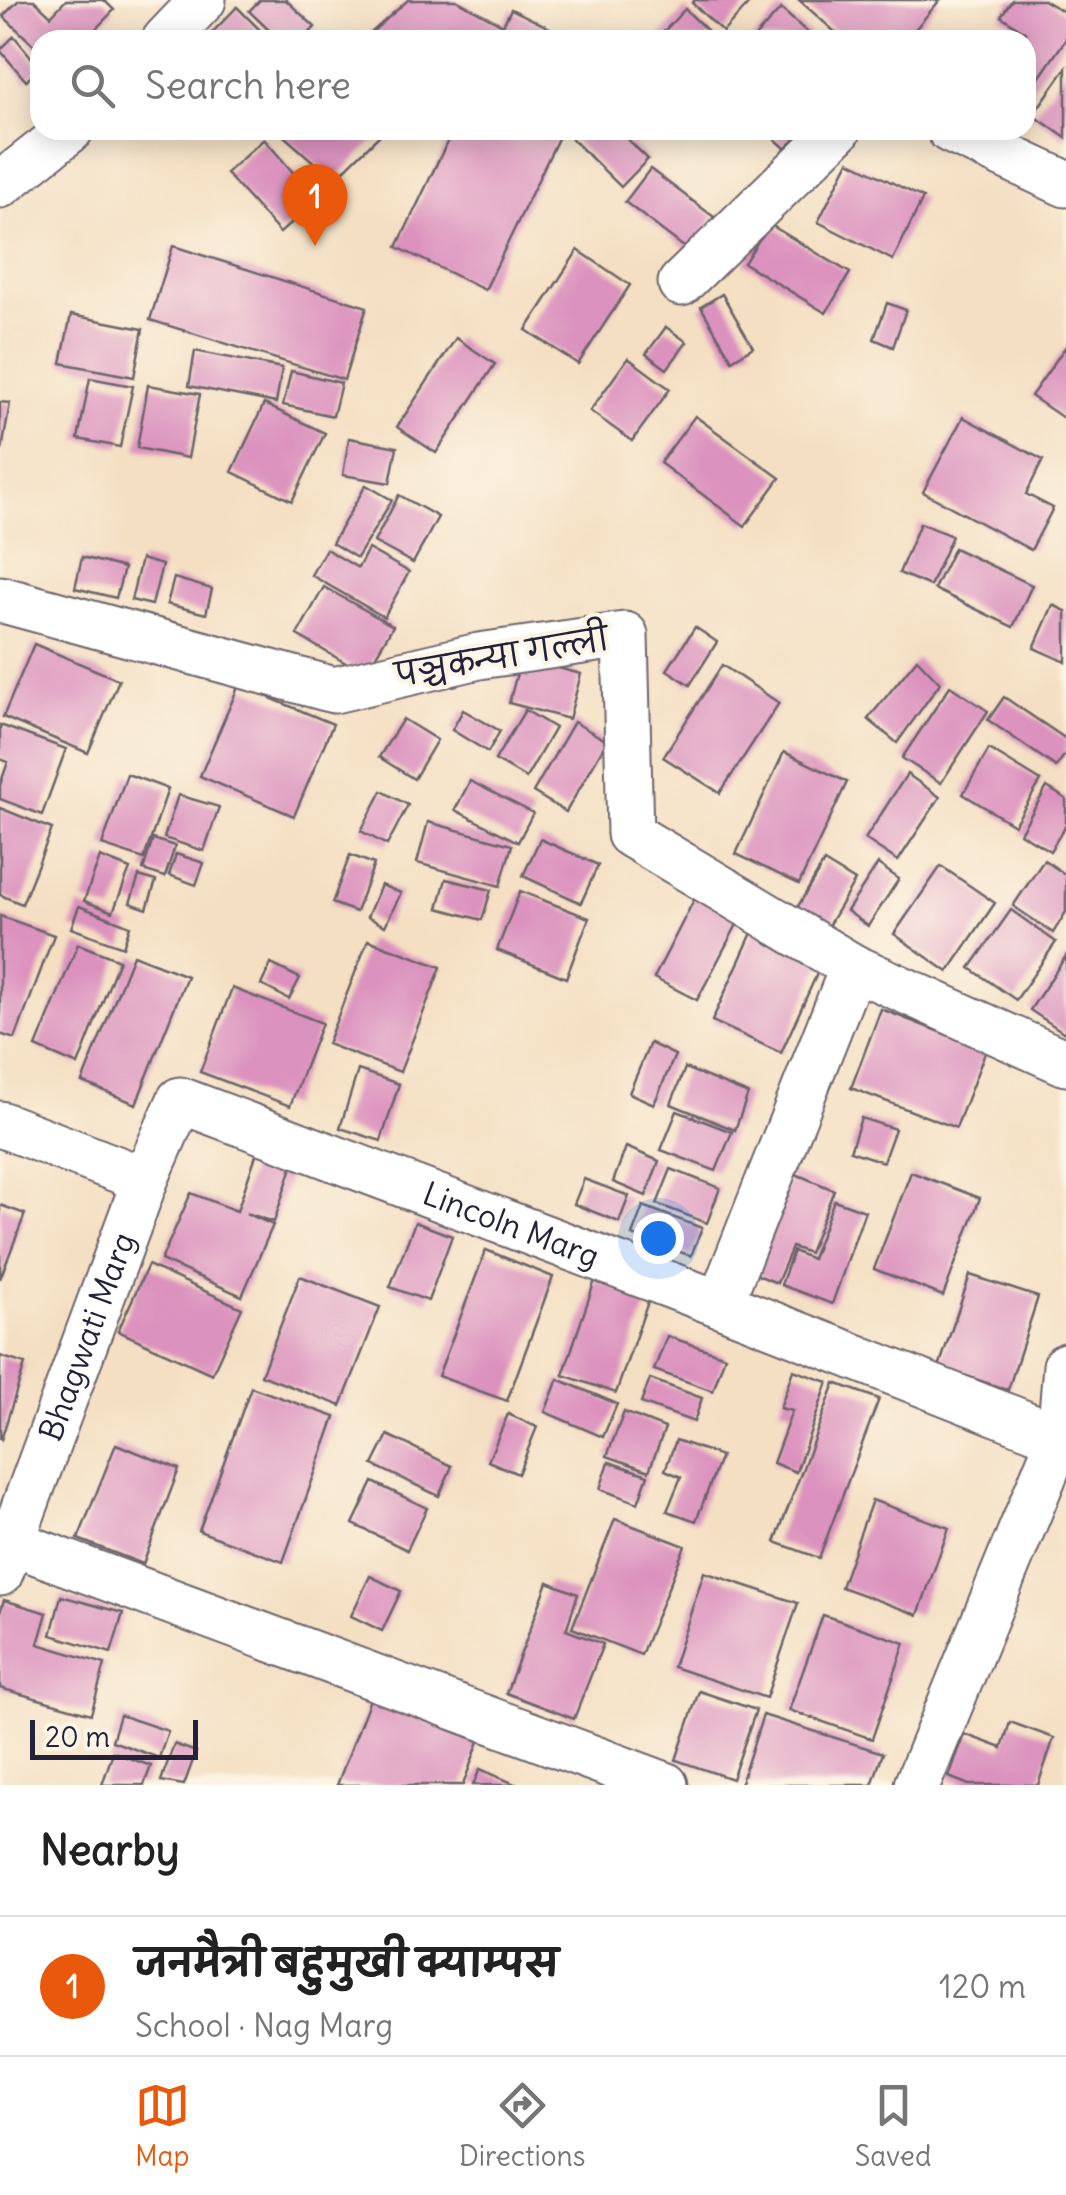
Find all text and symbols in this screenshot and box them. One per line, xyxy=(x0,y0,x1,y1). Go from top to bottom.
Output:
search box xyxy=(30,30,1036,140)
icon: search xyxy=(65,58,120,113)
text: Search here xyxy=(145,62,351,109)
pin: 1 xyxy=(282,164,348,246)
street label: पञ्चकन्या गल्ली xyxy=(389,613,614,696)
street label: Lincoln Marg xyxy=(417,1173,605,1276)
your location xyxy=(633,1213,684,1264)
street label: Bhagwati Marg xyxy=(30,1227,144,1446)
scale bar xyxy=(30,1715,198,1760)
text: 20 m xyxy=(45,1719,110,1755)
text: Nearby xyxy=(40,1824,179,1876)
text: जनमैत्री बहुमुखी क्याम्पस xyxy=(135,1939,559,1986)
text: 1 xyxy=(66,1966,79,2007)
text: 120 m xyxy=(939,1966,1026,2007)
text: School · Nag Marg xyxy=(135,2005,393,2046)
tab: Map xyxy=(135,2078,190,2174)
tab: Directions xyxy=(459,2078,585,2174)
tab: Saved xyxy=(855,2078,931,2174)

